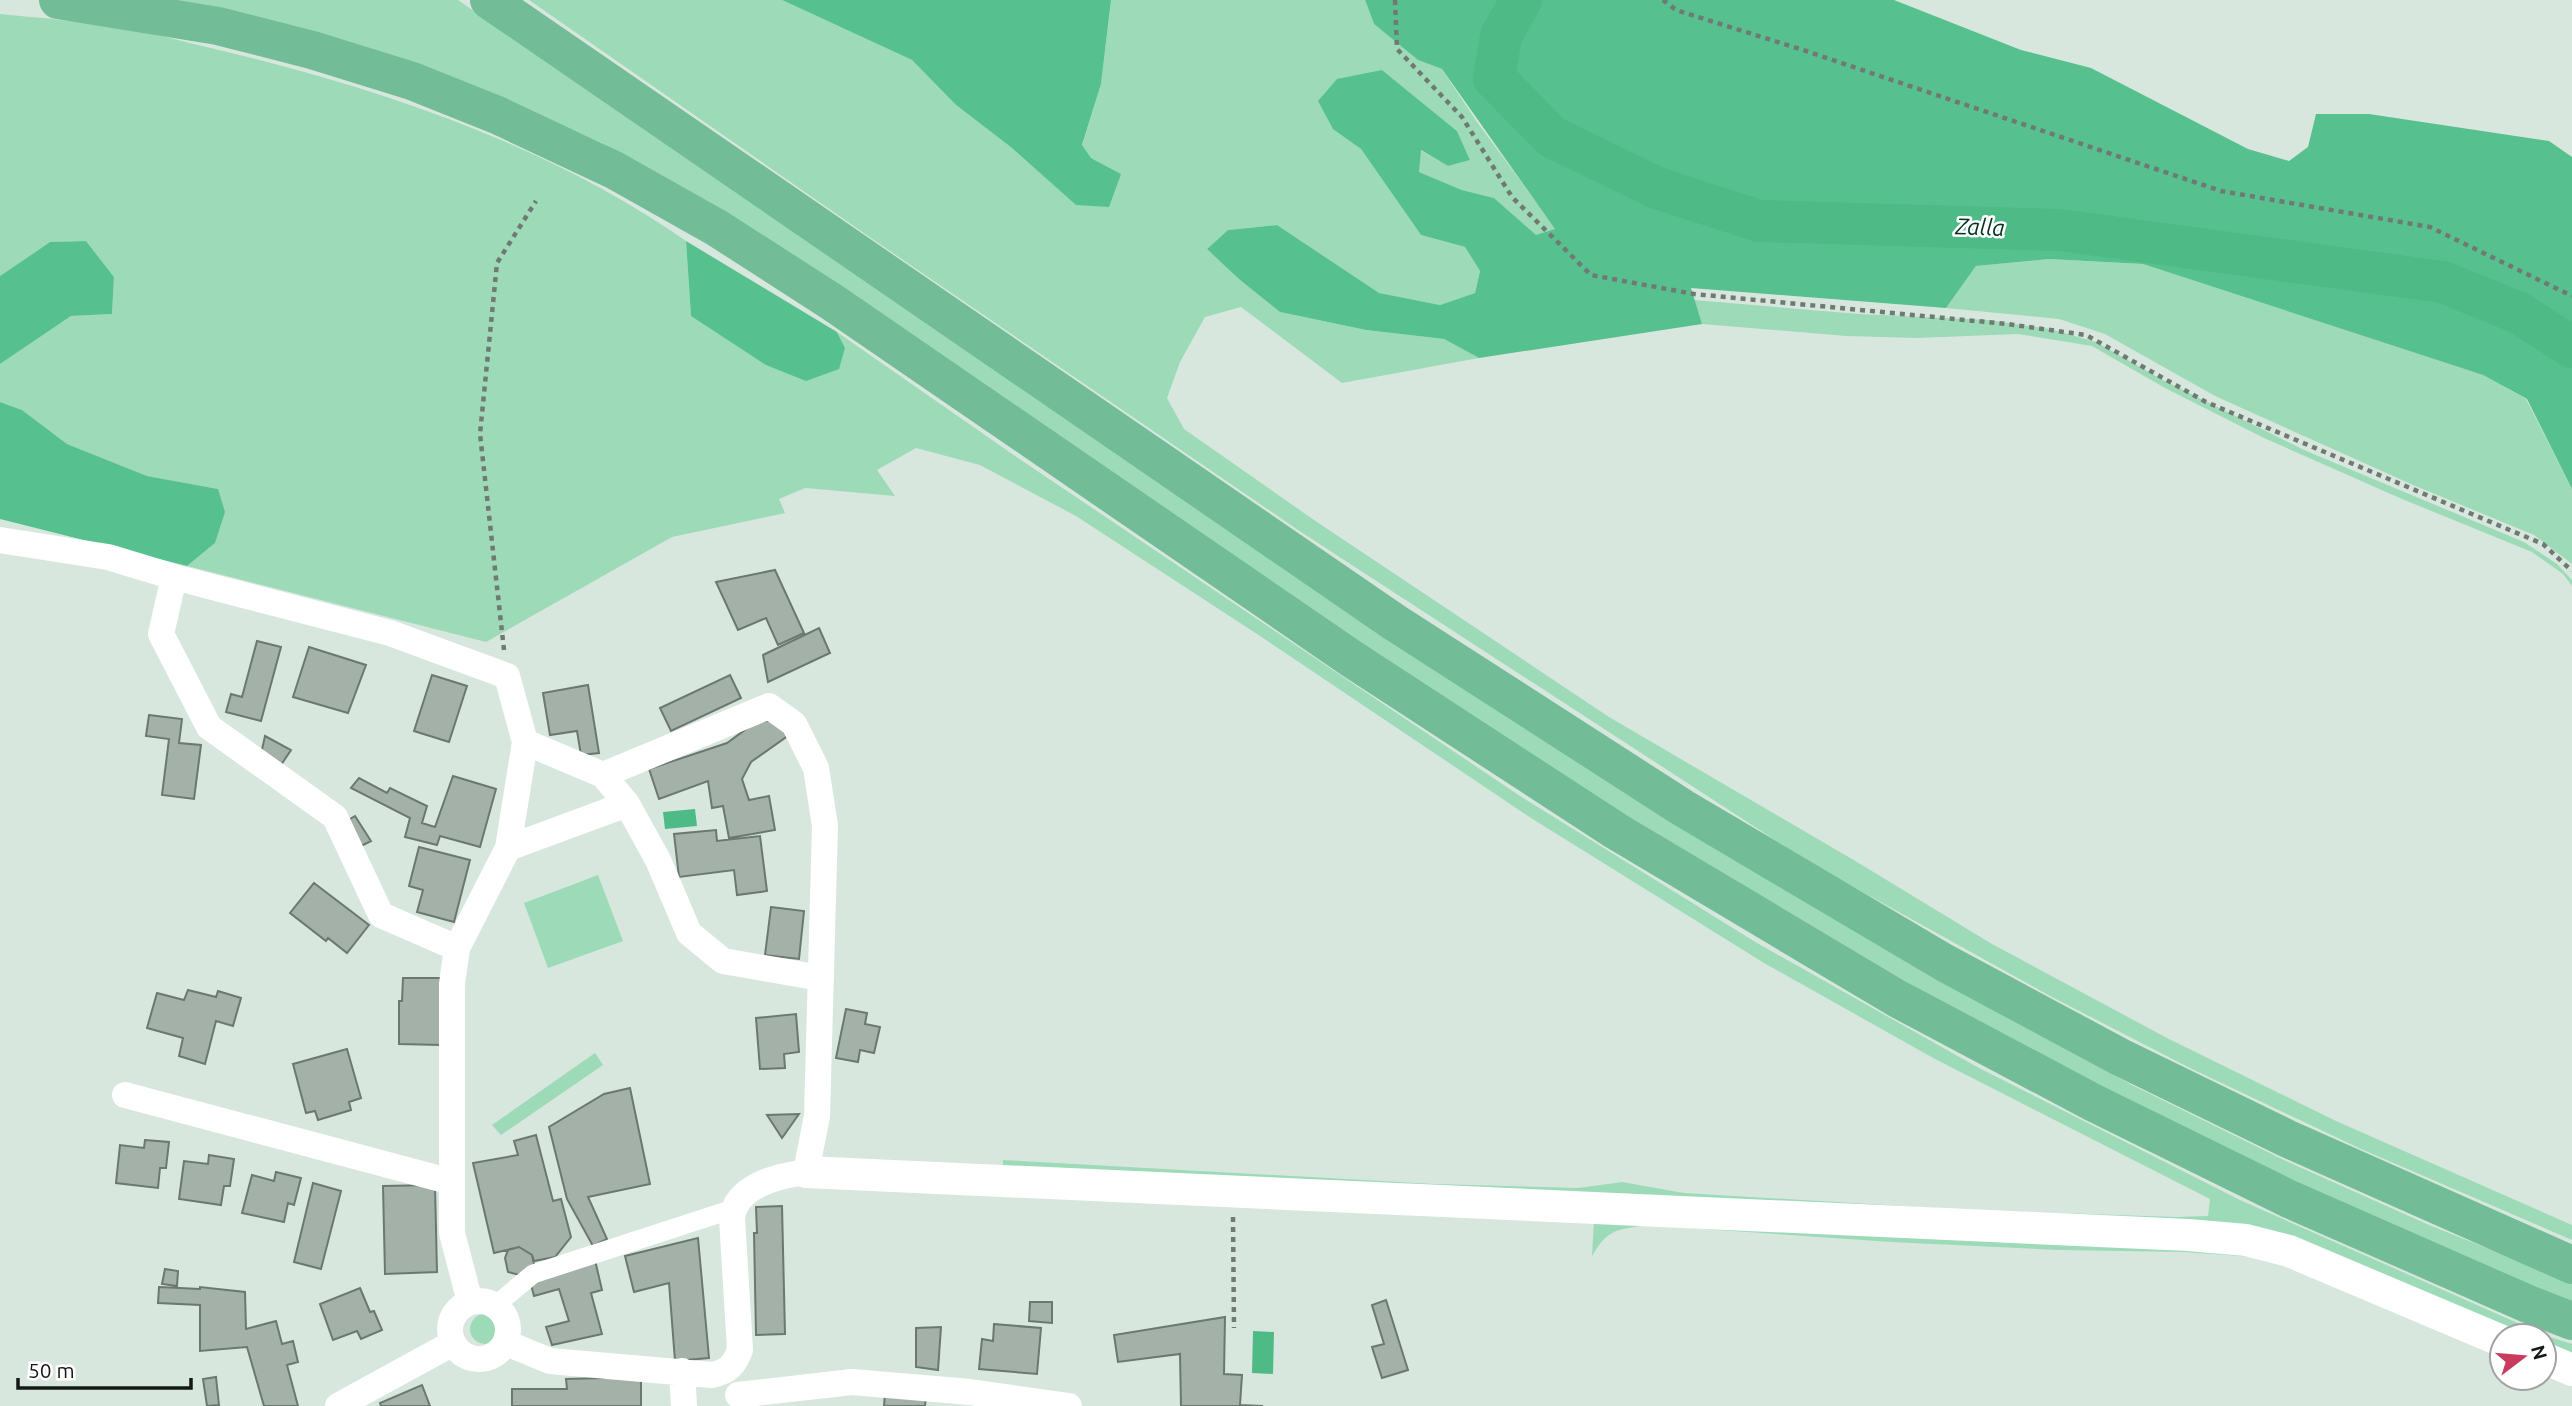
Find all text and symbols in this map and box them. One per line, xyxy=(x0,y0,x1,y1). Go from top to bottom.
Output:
water label: Zalla xyxy=(1954,213,2005,240)
north arrow xyxy=(2488,1322,2558,1392)
text: N xyxy=(2527,1342,2552,1362)
scale bar xyxy=(18,1346,191,1390)
text: 50 m xyxy=(28,1358,75,1382)

